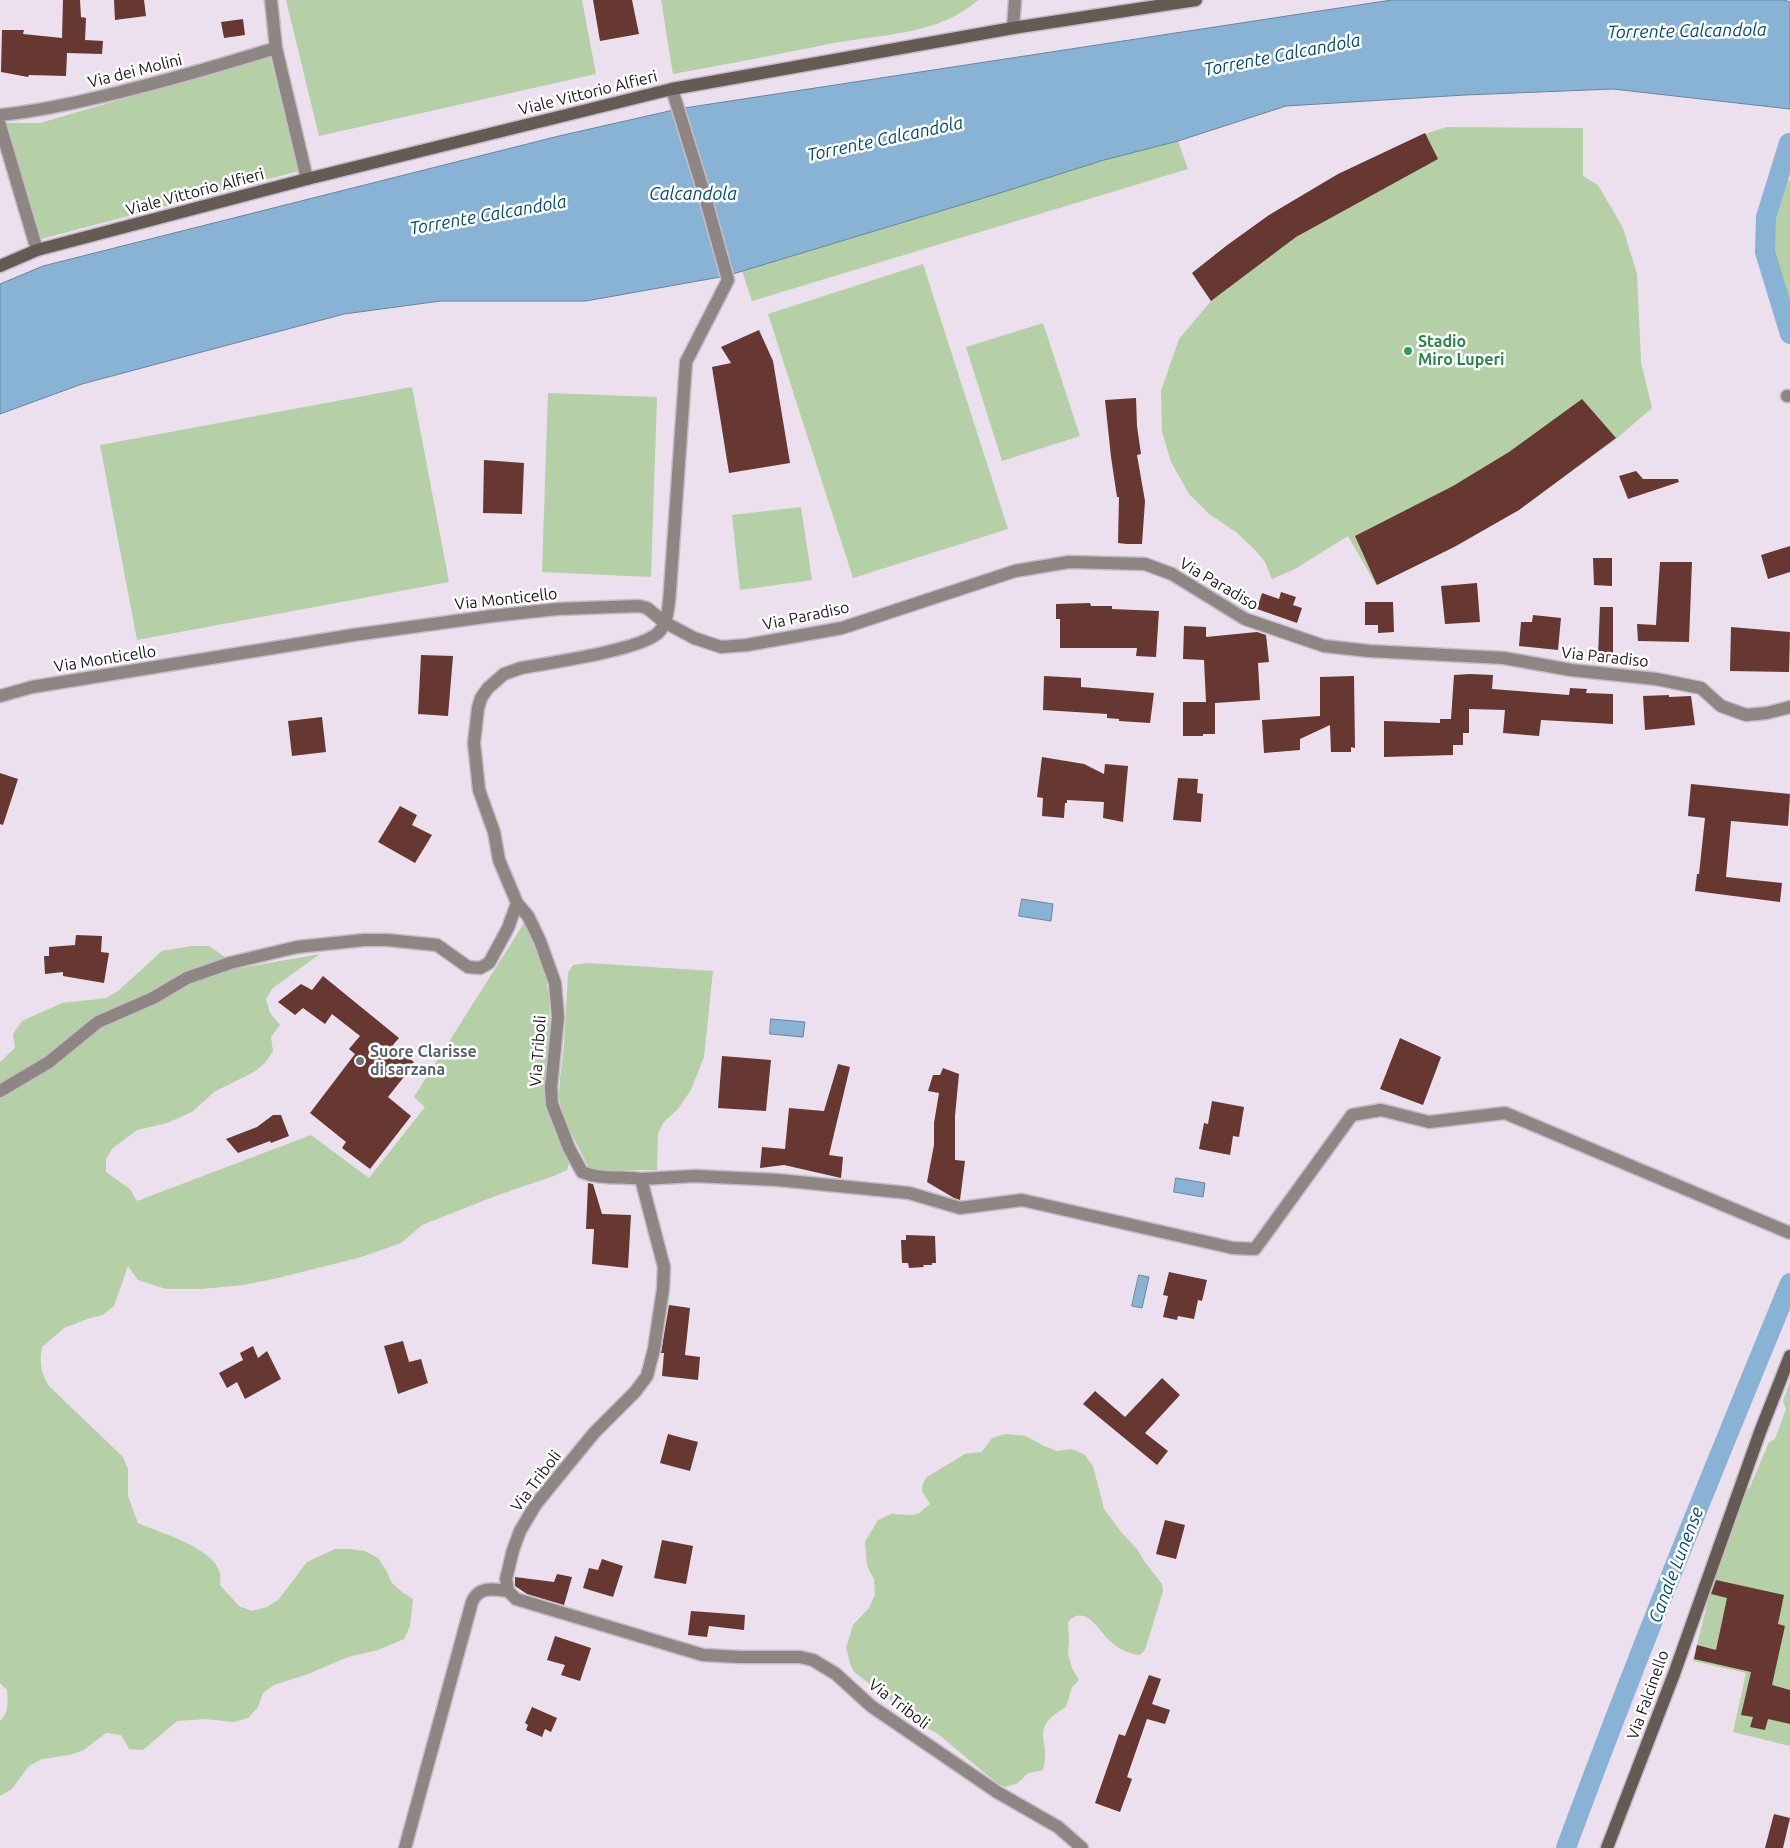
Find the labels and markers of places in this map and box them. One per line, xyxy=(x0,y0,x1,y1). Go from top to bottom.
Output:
place label: Stadio Miro Luperi xyxy=(1418,332,1505,370)
marker: Stadio Miro Luperi xyxy=(1402,345,1414,357)
place label: Suore Clarisse di sarzana xyxy=(370,1042,477,1080)
marker: Suore Clarisse di sarzana xyxy=(354,1055,366,1067)

